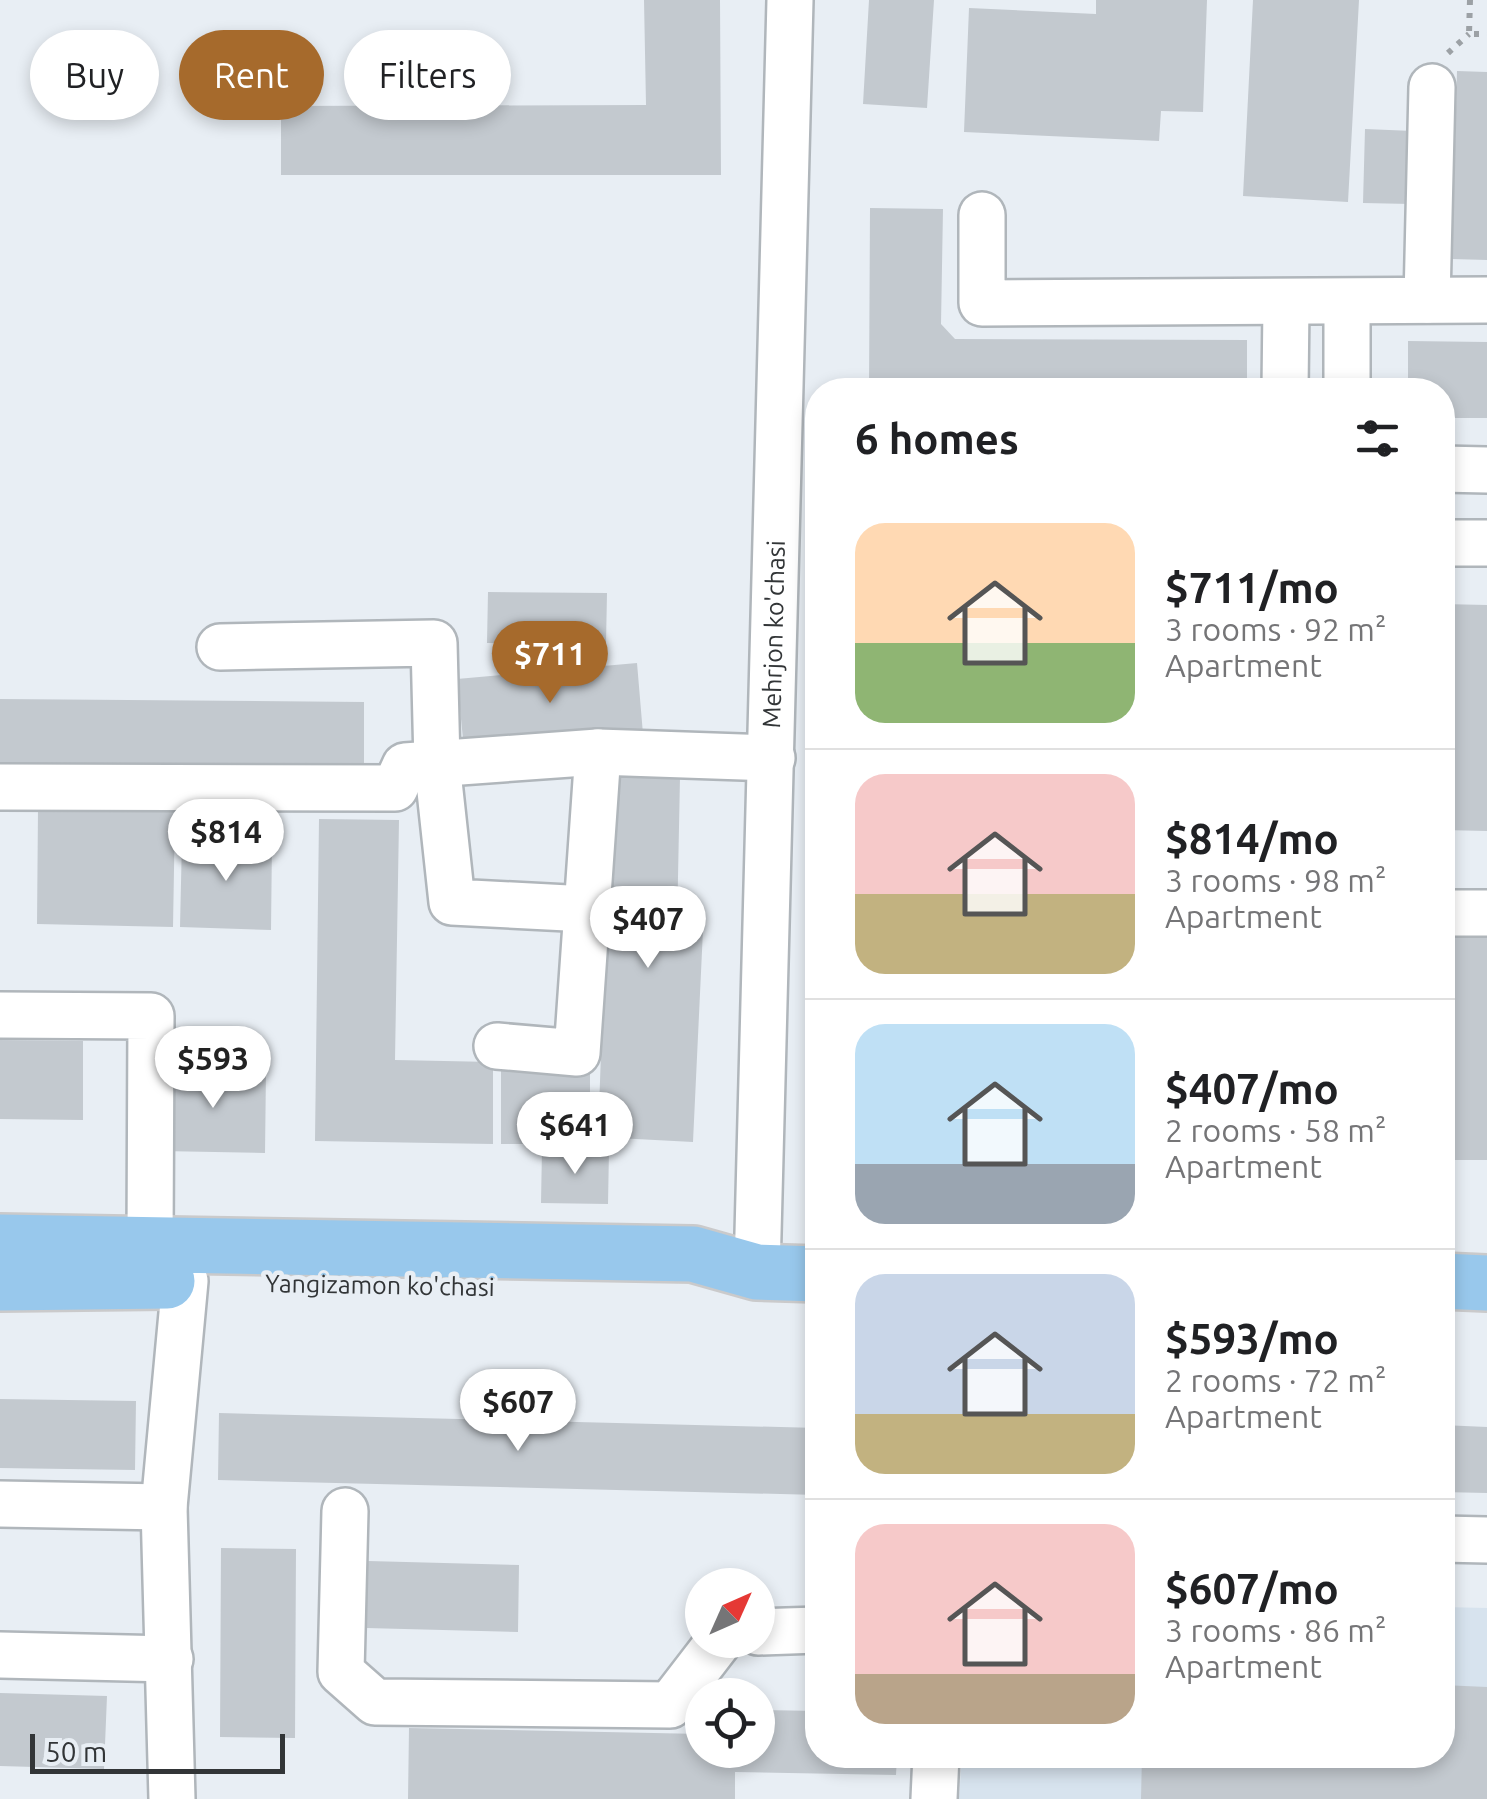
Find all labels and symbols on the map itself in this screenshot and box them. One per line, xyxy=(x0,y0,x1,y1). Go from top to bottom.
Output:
street label: Mehrjon ko'chasi xyxy=(757,540,790,729)
pin: $711 xyxy=(491,621,609,706)
pin: $814 xyxy=(167,799,285,884)
pin: $407 xyxy=(589,886,707,971)
pin: $593 xyxy=(154,1026,272,1111)
pin: $641 xyxy=(516,1092,634,1177)
street label: Yangizamon ko'chasi xyxy=(265,1269,495,1301)
pin: $607 xyxy=(459,1369,577,1454)
north arrow xyxy=(685,1568,775,1658)
scale bar xyxy=(30,1729,285,1774)

